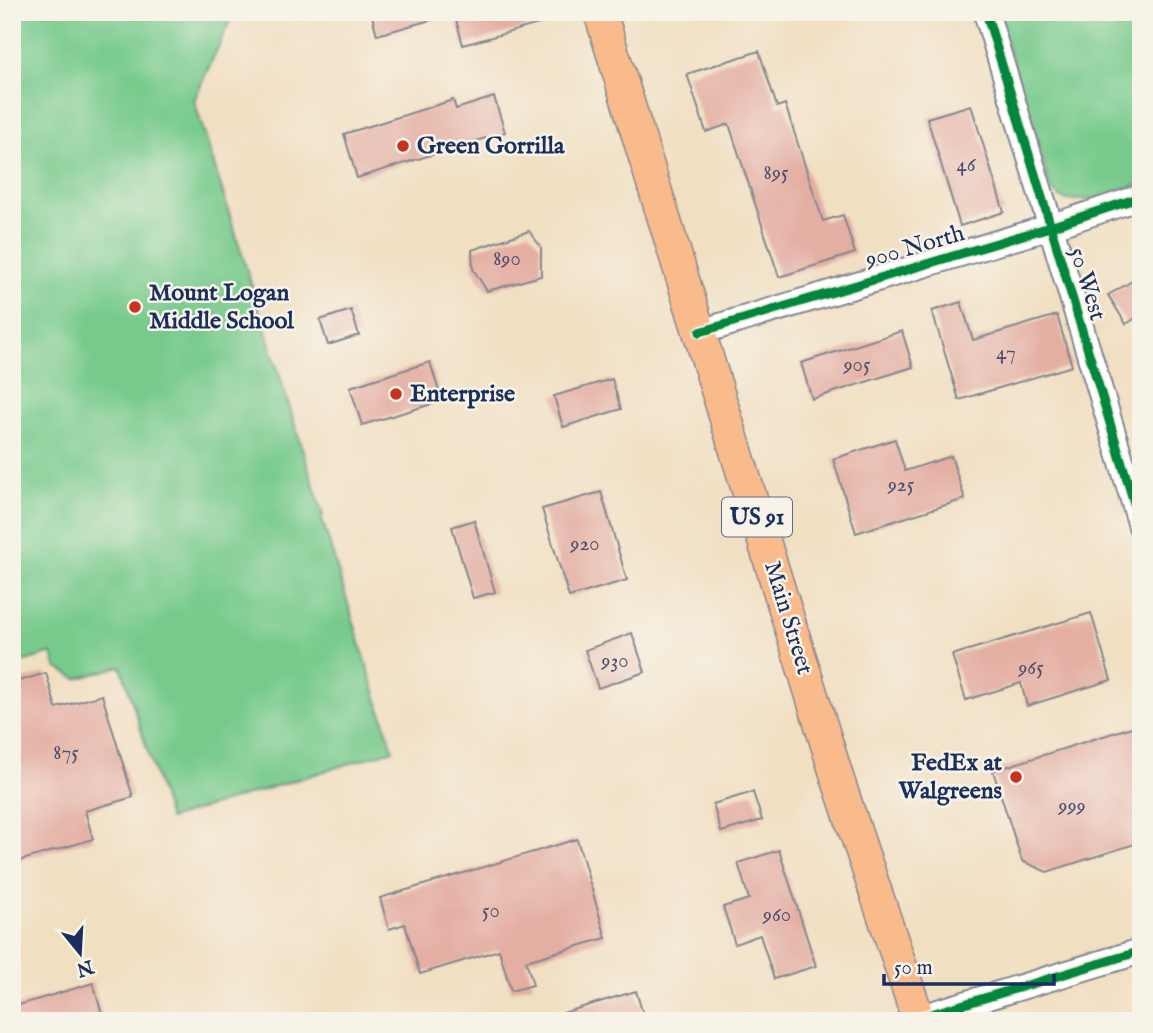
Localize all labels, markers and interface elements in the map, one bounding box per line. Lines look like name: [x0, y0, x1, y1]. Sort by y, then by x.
place label: Green Gorrilla: [417, 131, 565, 162]
marker: Green Gorrilla: [395, 138, 411, 154]
house number: 46: [956, 152, 977, 179]
house number: 895: [763, 160, 789, 187]
street label: 900 North: [861, 218, 969, 276]
street label: 50 West: [1061, 244, 1113, 324]
house number: 890: [493, 246, 521, 273]
place label: Mount Logan Middle School: [149, 278, 294, 337]
marker: Mount Logan Middle School: [127, 299, 143, 315]
house number: 47: [996, 340, 1016, 367]
house number: 905: [842, 352, 871, 379]
place label: Enterprise: [410, 379, 515, 410]
marker: Enterprise: [388, 386, 404, 402]
house number: 925: [887, 472, 915, 499]
road number: US 91: [722, 498, 792, 537]
house number: 920: [569, 531, 600, 558]
street label: Main Street: [756, 558, 820, 678]
house number: 930: [600, 648, 629, 675]
house number: 965: [1017, 655, 1044, 682]
house number: 875: [53, 740, 79, 767]
place label: FedEx at Walgreens: [898, 748, 1003, 807]
marker: FedEx at Walgreens: [1008, 769, 1024, 785]
house number: 999: [1057, 793, 1086, 820]
house number: 50: [482, 898, 500, 925]
house number: 960: [762, 902, 791, 929]
north arrow: [46, 918, 116, 988]
scale bar: [884, 942, 1053, 986]
text: N: [73, 953, 97, 981]
text: 50 m: [894, 955, 933, 982]

